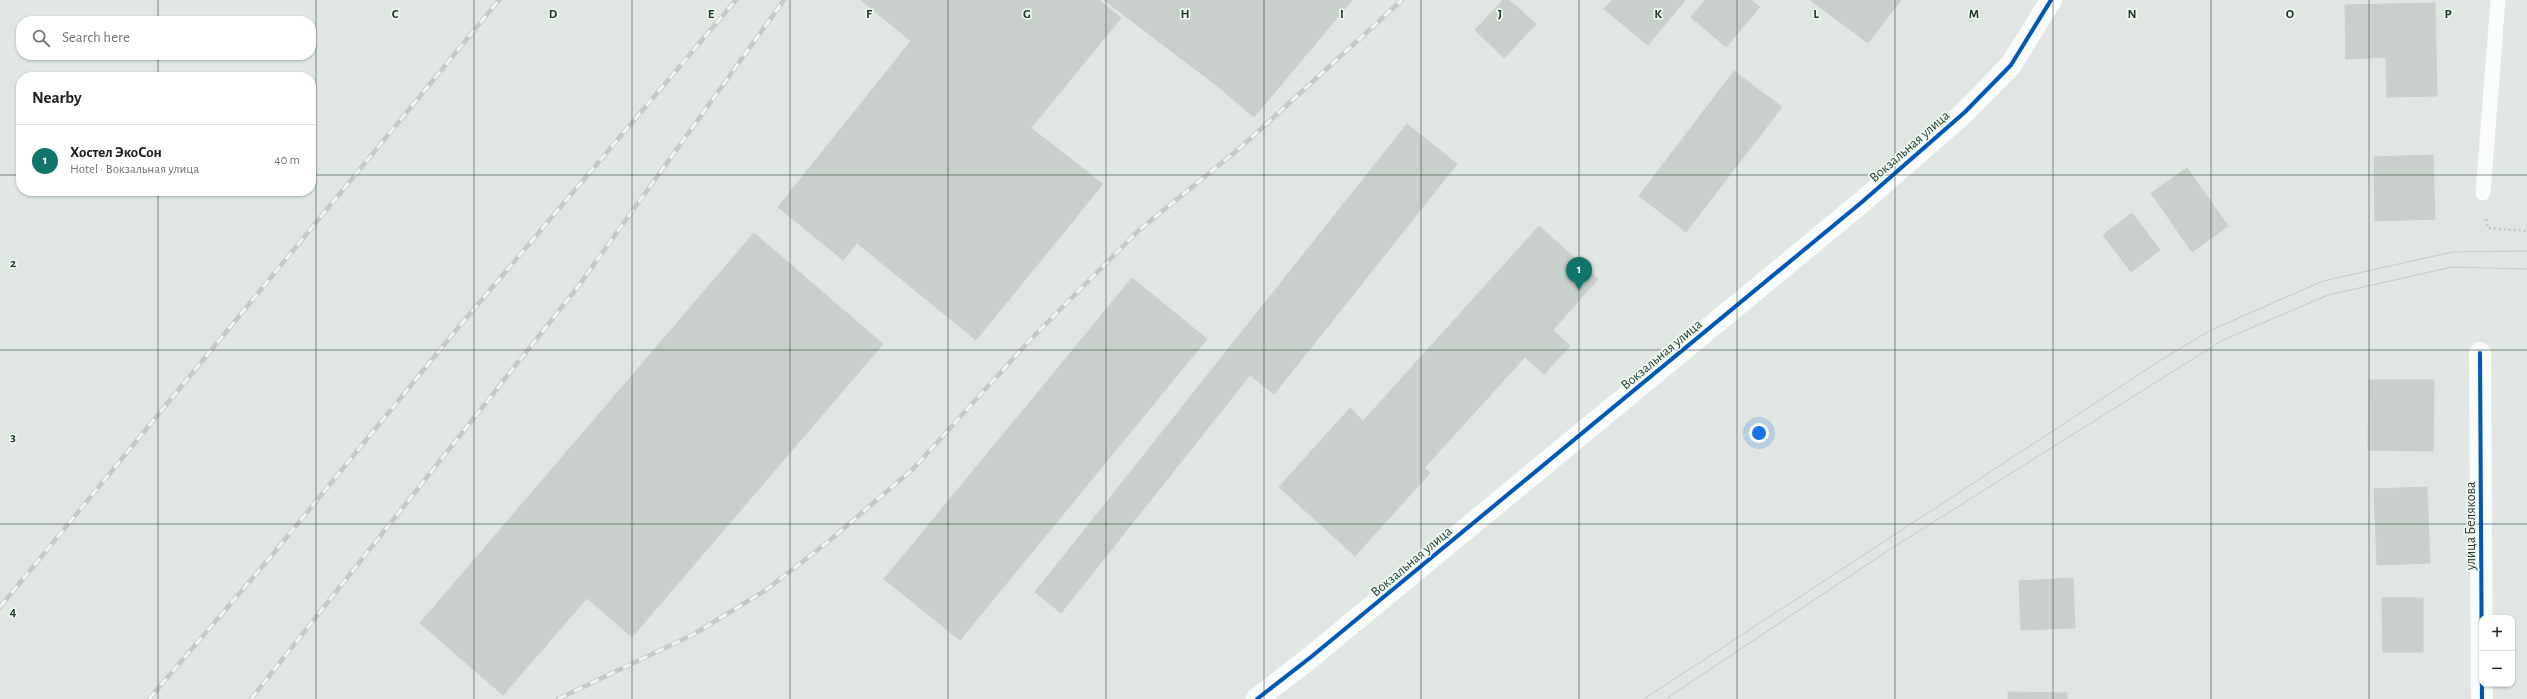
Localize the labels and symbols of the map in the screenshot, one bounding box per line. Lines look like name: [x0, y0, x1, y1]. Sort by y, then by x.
text: C: [392, 8, 399, 21]
text: D: [549, 8, 558, 21]
text: E: [708, 8, 715, 21]
text: F: [866, 8, 873, 21]
text: G: [1023, 8, 1031, 21]
text: H: [1180, 8, 1190, 21]
text: I: [1340, 8, 1344, 21]
text: J: [1498, 8, 1502, 21]
text: K: [1654, 8, 1662, 21]
text: L: [1813, 8, 1819, 21]
text: M: [1969, 8, 1979, 21]
text: N: [2127, 8, 2137, 21]
text: O: [2286, 8, 2295, 21]
text: P: [2444, 8, 2452, 21]
street label: Вокзальная улица: [1867, 108, 1953, 185]
text: 2: [10, 257, 16, 270]
pin: 1: [1566, 257, 1592, 290]
street label: Вокзальная улица: [1618, 317, 1705, 393]
your location: [1749, 423, 1769, 443]
text: 3: [10, 431, 16, 444]
street label: улица Белякова: [2464, 481, 2478, 571]
street label: Вокзальная улица: [1368, 524, 1455, 600]
text: 4: [10, 606, 17, 619]

